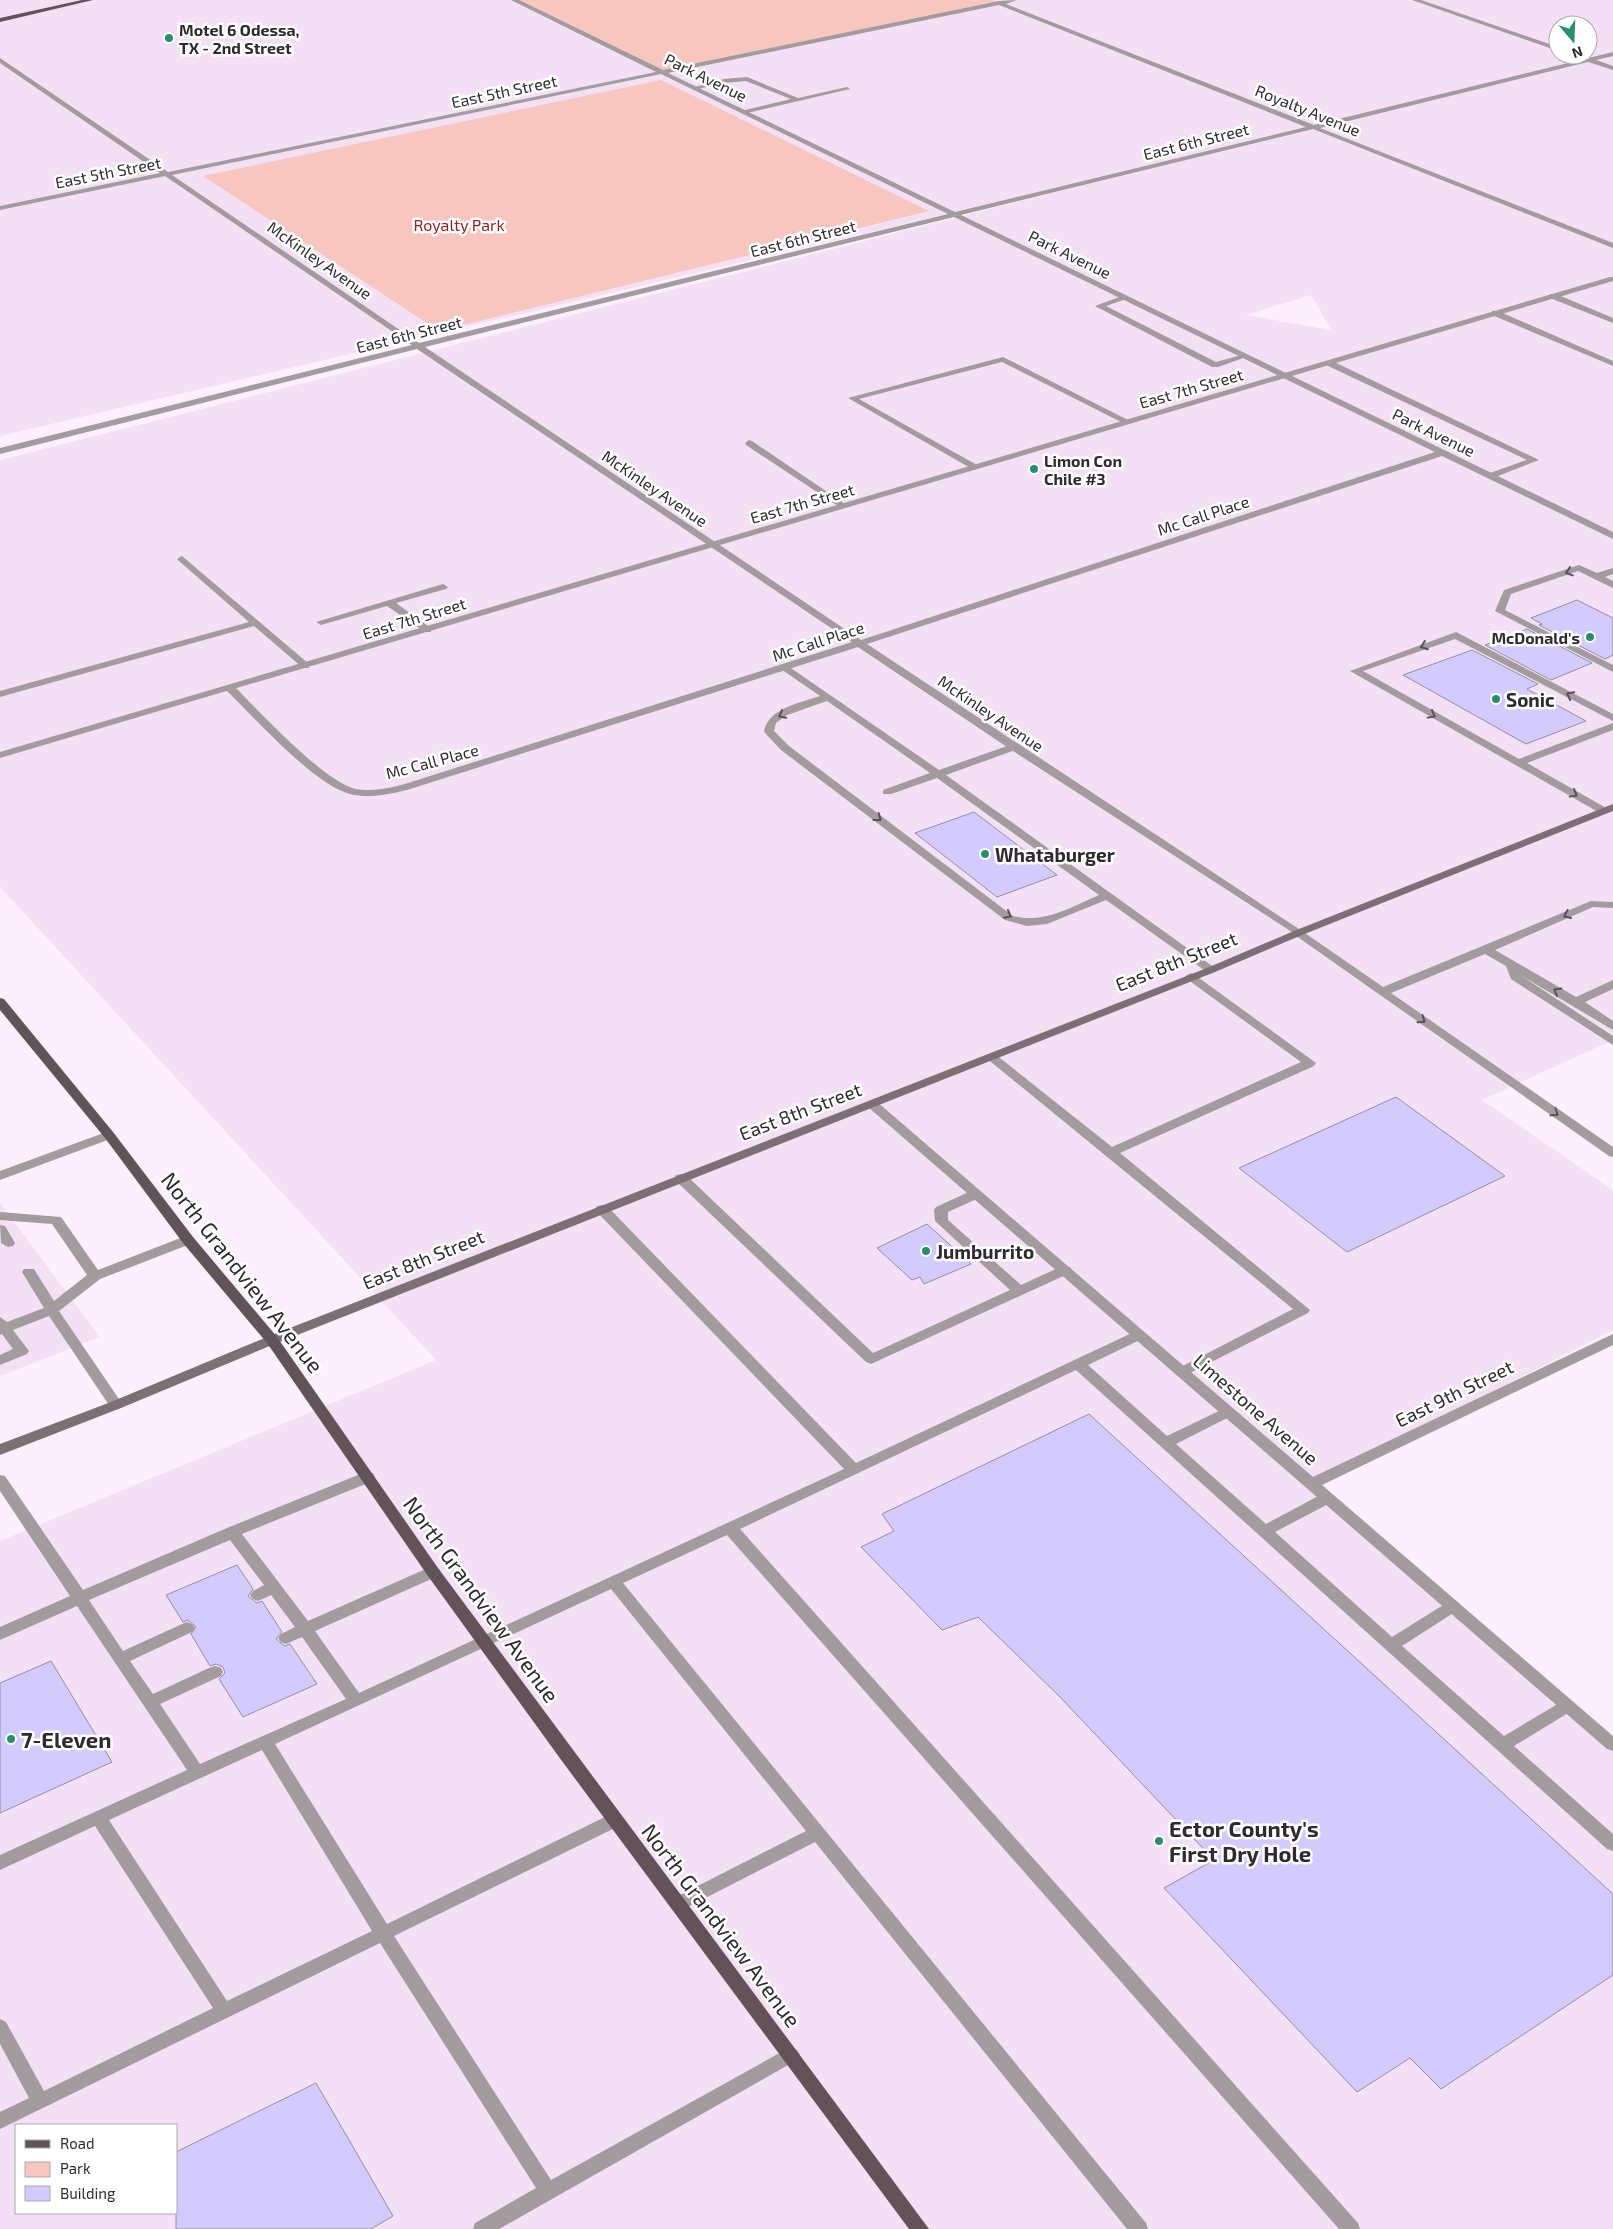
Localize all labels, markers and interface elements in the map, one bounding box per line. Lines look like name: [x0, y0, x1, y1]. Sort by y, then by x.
north arrow: [1548, 15, 1598, 65]
place label: Motel 6 Odessa, TX - 2nd Street: [179, 20, 300, 57]
marker: Motel 6 Odessa, TX - 2nd Street: [163, 32, 175, 44]
text: N: [1570, 43, 1585, 62]
street label: Park Avenue: [662, 49, 750, 105]
street label: East 5th Street: [449, 71, 559, 111]
street label: Royalty Avenue: [1253, 80, 1363, 140]
street label: East 6th Street: [1141, 119, 1251, 163]
street label: East 5th Street: [53, 152, 163, 192]
park label: Royalty Park: [413, 215, 505, 234]
street label: East 6th Street: [748, 216, 858, 260]
street label: McKinley Avenue: [264, 217, 376, 303]
street label: Park Avenue: [1026, 226, 1114, 282]
street label: East 6th Street: [354, 312, 464, 356]
street label: East 7th Street: [1137, 364, 1245, 412]
street label: Park Avenue: [1390, 404, 1478, 460]
street label: McKinley Avenue: [599, 446, 711, 530]
place label: Limon Con Chile #3: [1044, 451, 1122, 488]
marker: Limon Con Chile #3: [1028, 463, 1040, 475]
street label: East 7th Street: [748, 479, 856, 527]
street label: Mc Call Place: [1155, 491, 1251, 539]
one-way arrow: [1565, 566, 1573, 576]
street label: East 7th Street: [360, 593, 468, 643]
street label: Mc Call Place: [770, 617, 866, 665]
place label: McDonald's: [1491, 628, 1580, 647]
marker: McDonald's: [1584, 631, 1596, 643]
one-way arrow: [1421, 640, 1429, 650]
street label: McKinley Avenue: [935, 671, 1047, 755]
place label: Sonic: [1506, 688, 1555, 711]
one-way arrow: [1566, 691, 1575, 701]
marker: Sonic: [1490, 693, 1502, 705]
one-way arrow: [1427, 708, 1436, 718]
one-way arrow: [779, 709, 788, 719]
street label: Mc Call Place: [384, 739, 480, 783]
one-way arrow: [1569, 788, 1578, 798]
one-way arrow: [872, 812, 882, 821]
place label: Whataburger: [995, 843, 1115, 866]
marker: Whataburger: [979, 848, 991, 860]
one-way arrow: [1563, 908, 1572, 919]
one-way arrow: [1002, 909, 1011, 919]
street label: East 8th Street: [1112, 926, 1240, 996]
one-way arrow: [1554, 987, 1563, 997]
one-way arrow: [1416, 1014, 1426, 1023]
street label: East 8th Street: [736, 1077, 864, 1145]
one-way arrow: [1549, 1107, 1559, 1116]
street label: North Grandview Avenue: [156, 1166, 330, 1378]
street label: East 8th Street: [359, 1224, 487, 1294]
place label: Jumburrito: [936, 1240, 1034, 1263]
marker: Jumburrito: [920, 1245, 932, 1257]
street label: Limestone Avenue: [1189, 1349, 1323, 1469]
street label: East 9th Street: [1391, 1355, 1517, 1431]
street label: North Grandview Avenue: [399, 1491, 565, 1707]
place label: 7-Eleven: [21, 1726, 111, 1752]
marker: 7-Eleven: [5, 1733, 17, 1745]
place label: Ector County's First Dry Hole: [1169, 1815, 1319, 1867]
street label: North Grandview Avenue: [637, 1818, 807, 2032]
marker: Ector County's First Dry Hole: [1153, 1835, 1165, 1847]
legend: [15, 2124, 178, 2214]
text: Road: [60, 2134, 95, 2152]
text: Park: [60, 2159, 91, 2177]
text: Building: [60, 2184, 116, 2202]

